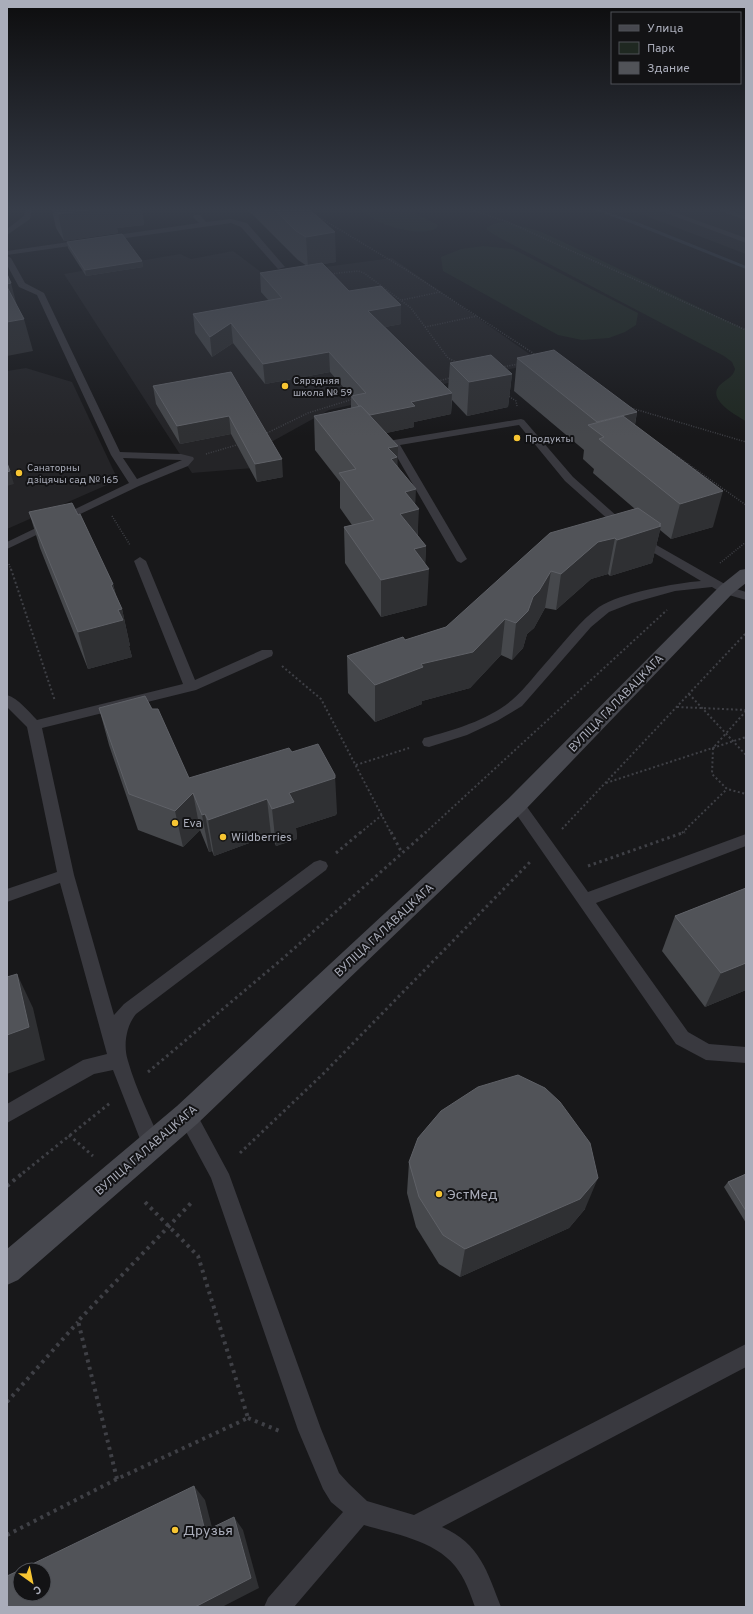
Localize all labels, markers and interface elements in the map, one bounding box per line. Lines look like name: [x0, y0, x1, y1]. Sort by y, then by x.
legend: [611, 12, 741, 84]
text: Улица: [647, 21, 683, 37]
text: Парк: [647, 41, 675, 57]
text: Здание: [647, 61, 690, 77]
place label: Сярэдняя школа № 59: [293, 375, 352, 400]
marker: Сярэдняя школа № 59: [280, 381, 290, 391]
marker: Продукты: [512, 433, 522, 443]
place label: Продукты: [525, 433, 573, 446]
place label: Санаторны дзіцячы сад № 165: [27, 462, 119, 487]
marker: Санаторны дзіцячы сад № 165: [14, 468, 24, 478]
street label: ВУЛІЦА ГАЛАВАЦКАГА: [566, 651, 668, 756]
place label: Eva: [183, 816, 202, 832]
marker: Eva: [170, 818, 180, 828]
place label: Wildberries: [231, 830, 292, 846]
marker: Wildberries: [218, 832, 228, 842]
street label: ВУЛІЦА ГАЛАВАЦКАГА: [331, 880, 438, 981]
street label: ВУЛІЦА ГАЛАВАЦКАГА: [92, 1102, 201, 1200]
place label: ЭстМед: [447, 1187, 497, 1204]
marker: ЭстМед: [434, 1189, 444, 1199]
place label: Друзья: [183, 1523, 233, 1540]
marker: Друзья: [170, 1525, 180, 1535]
north arrow: [12, 1562, 52, 1602]
text: С: [30, 1582, 44, 1597]

